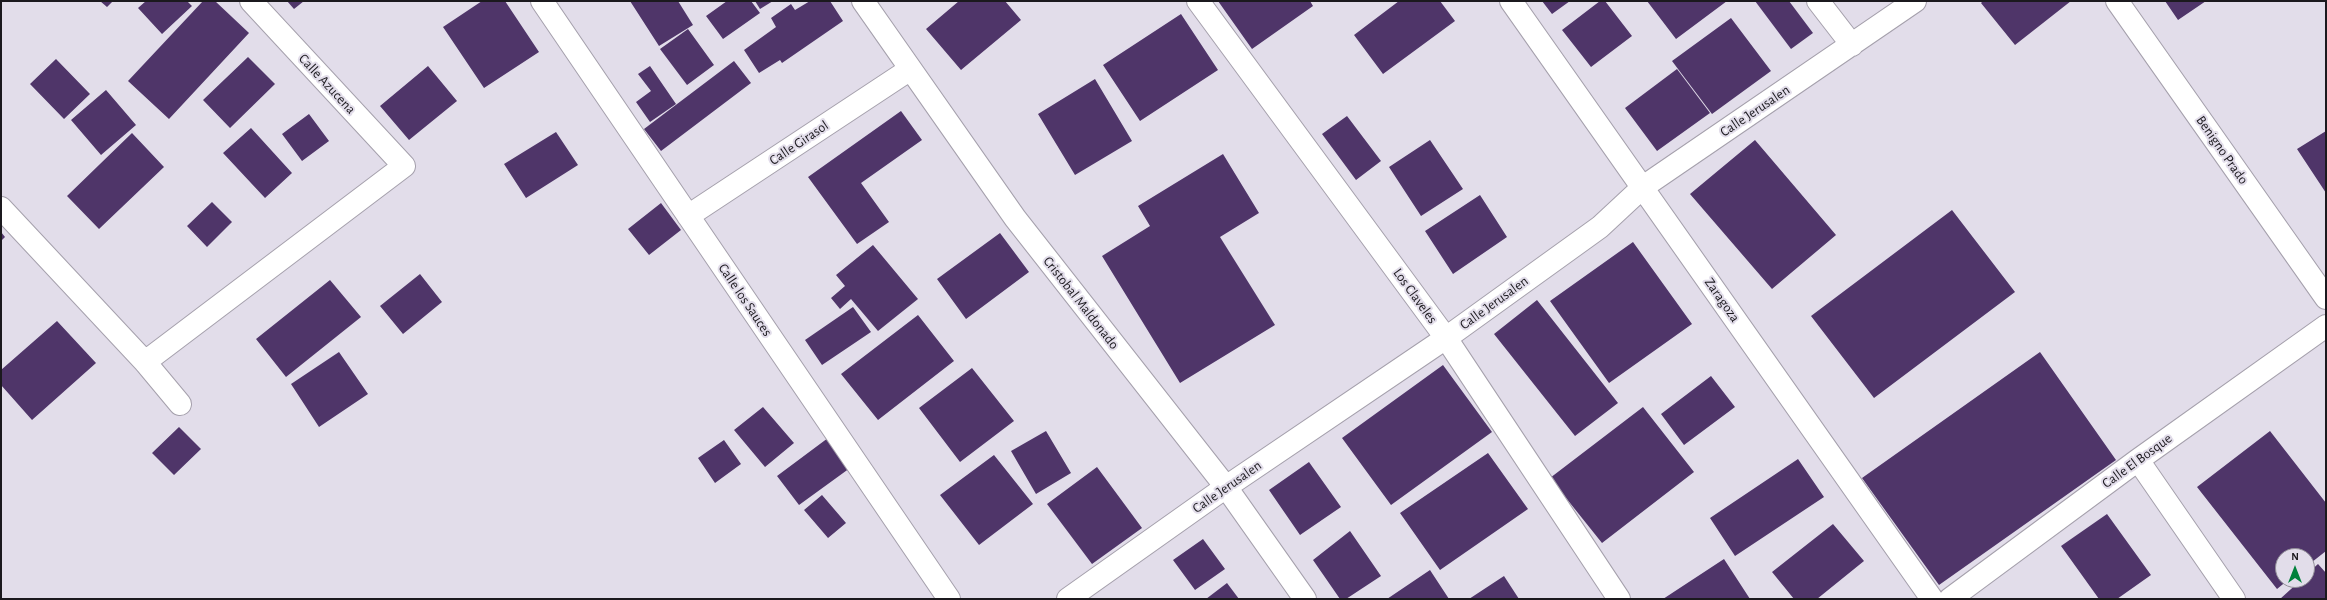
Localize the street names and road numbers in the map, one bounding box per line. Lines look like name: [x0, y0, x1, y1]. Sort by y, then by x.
street label: Calle Azucena: [295, 50, 359, 118]
street label: Calle Jerusalen: [1717, 82, 1793, 140]
street label: Benigno Prado: [2192, 113, 2252, 187]
street label: Calle Girasol: [766, 117, 832, 169]
street label: Cristobal Maldonado: [1040, 253, 1122, 353]
street label: Calle los Sauces: [714, 260, 776, 340]
street label: Los Claveles: [1389, 265, 1441, 327]
street label: Calle Jerusalen: [1457, 273, 1531, 333]
street label: Zaragoza: [1701, 275, 1743, 325]
street label: Calle El Bosque: [2099, 430, 2175, 492]
street label: Calle Jerusalen: [1189, 457, 1265, 517]

